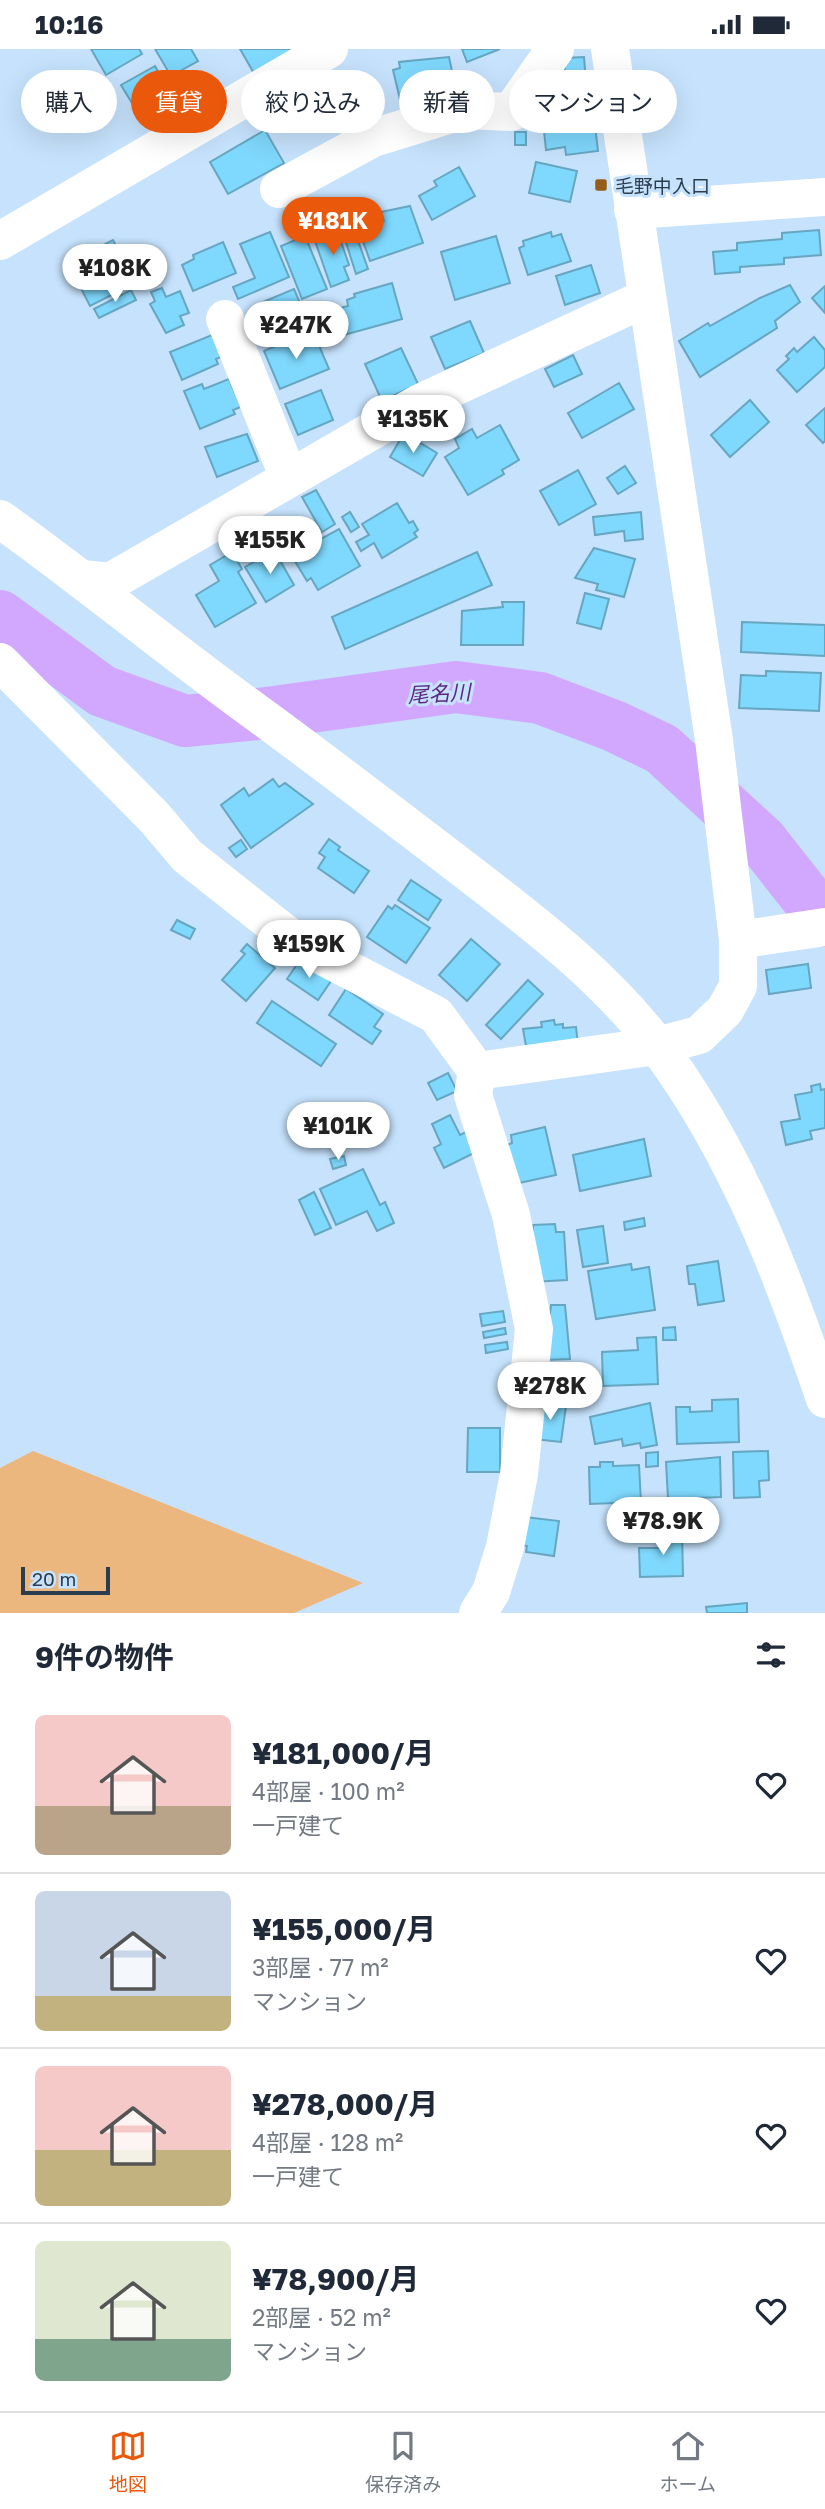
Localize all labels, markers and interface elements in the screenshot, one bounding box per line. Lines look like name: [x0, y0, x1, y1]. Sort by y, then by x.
text: 10:16: [35, 9, 104, 40]
chip: 購入: [21, 70, 117, 133]
chip: 賃貸: [131, 70, 227, 133]
chip: 絞り込み: [241, 70, 385, 133]
chip: 新着: [399, 70, 495, 133]
chip: マンション: [509, 70, 677, 133]
place label: 毛野中入口: [615, 174, 710, 197]
marker: 毛野中入口: [593, 177, 609, 193]
pin: ¥181K: [284, 197, 382, 257]
text: ¥181K: [298, 206, 368, 234]
pin: ¥108K: [66, 245, 164, 304]
text: ¥108K: [78, 253, 152, 281]
pin: ¥247K: [247, 301, 345, 361]
text: ¥247K: [260, 310, 332, 338]
pin: ¥135K: [364, 395, 462, 455]
text: ¥135K: [377, 404, 449, 432]
pin: ¥155K: [221, 517, 319, 576]
text: ¥155K: [234, 525, 306, 553]
water label: 尾名川: [407, 678, 473, 708]
pin: ¥159K: [260, 921, 358, 980]
text: ¥159K: [273, 929, 345, 957]
pin: ¥101K: [289, 1103, 387, 1162]
text: ¥101K: [303, 1111, 373, 1139]
pin: ¥278K: [501, 1363, 599, 1422]
text: ¥278K: [513, 1371, 587, 1399]
pin: ¥78.9K: [606, 1497, 720, 1557]
text: ¥78.9K: [622, 1506, 704, 1534]
scale bar: [21, 1564, 110, 1596]
text: 20 m: [32, 1567, 76, 1590]
icon: filters: [752, 1636, 790, 1674]
text: 9件の物件: [35, 1639, 174, 1675]
text: ¥181,000/月: [252, 1735, 434, 1771]
icon: home: [91, 1743, 175, 1827]
icon: heart: [752, 1766, 790, 1804]
text: 4部屋 · 100 m²: [252, 1777, 405, 1805]
text: 一戸建て: [252, 1811, 344, 1839]
text: ¥155,000/月: [252, 1911, 436, 1947]
icon: home: [91, 1919, 175, 2003]
icon: heart: [752, 1942, 790, 1980]
text: 3部屋 · 77 m²: [252, 1953, 389, 1981]
text: マンション: [252, 1987, 367, 2015]
text: ¥278,000/月: [252, 2086, 438, 2122]
icon: home: [91, 2094, 175, 2178]
icon: heart: [752, 2117, 790, 2155]
text: 4部屋 · 128 m²: [252, 2128, 403, 2156]
text: 一戸建て: [252, 2162, 344, 2190]
text: ¥78,900/月: [252, 2261, 419, 2297]
icon: home: [91, 2269, 175, 2353]
icon: heart: [752, 2292, 790, 2330]
text: 2部屋 · 52 m²: [252, 2303, 391, 2331]
text: マンション: [252, 2337, 367, 2365]
tab: 地図: [109, 2427, 147, 2496]
tab: 保存済み: [365, 2427, 441, 2496]
tab: ホーム: [659, 2427, 716, 2496]

